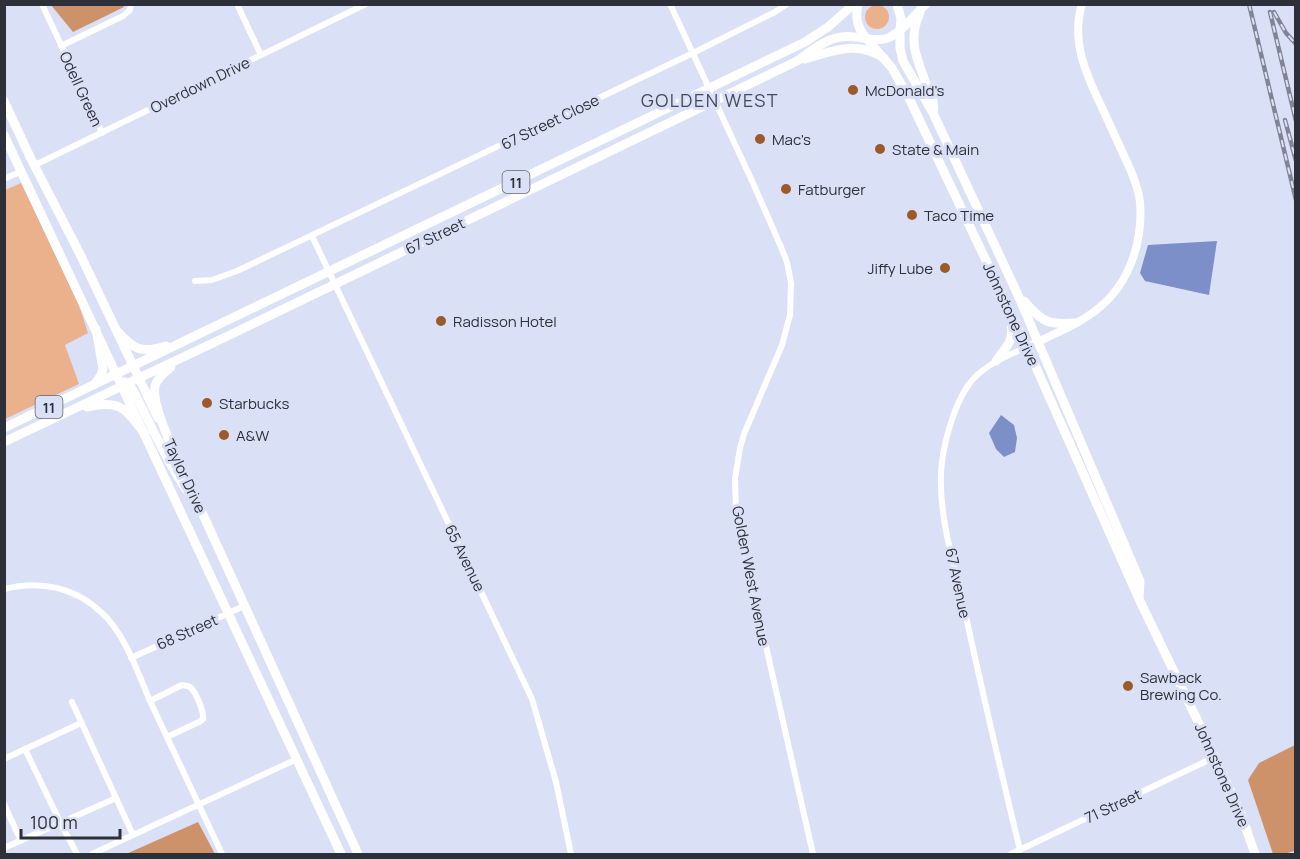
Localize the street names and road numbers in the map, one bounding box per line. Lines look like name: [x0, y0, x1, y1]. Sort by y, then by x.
street label: Odell Green: [54, 48, 108, 130]
street label: Overdown Drive: [147, 52, 253, 118]
street label: 67 Street Close: [498, 89, 603, 155]
road number: 11: [502, 171, 530, 193]
street label: 67 Street: [402, 213, 468, 259]
street label: Johnstone Drive: [978, 259, 1044, 369]
road number: 11: [36, 396, 62, 418]
street label: Taylor Drive: [159, 436, 211, 517]
street label: Golden West Avenue: [727, 504, 775, 648]
street label: 65 Avenue: [440, 521, 490, 595]
street label: 67 Avenue: [940, 546, 976, 620]
street label: 68 Street: [153, 609, 221, 655]
street label: Johnstone Drive: [1190, 720, 1254, 831]
street label: 71 Street: [1081, 784, 1145, 828]

